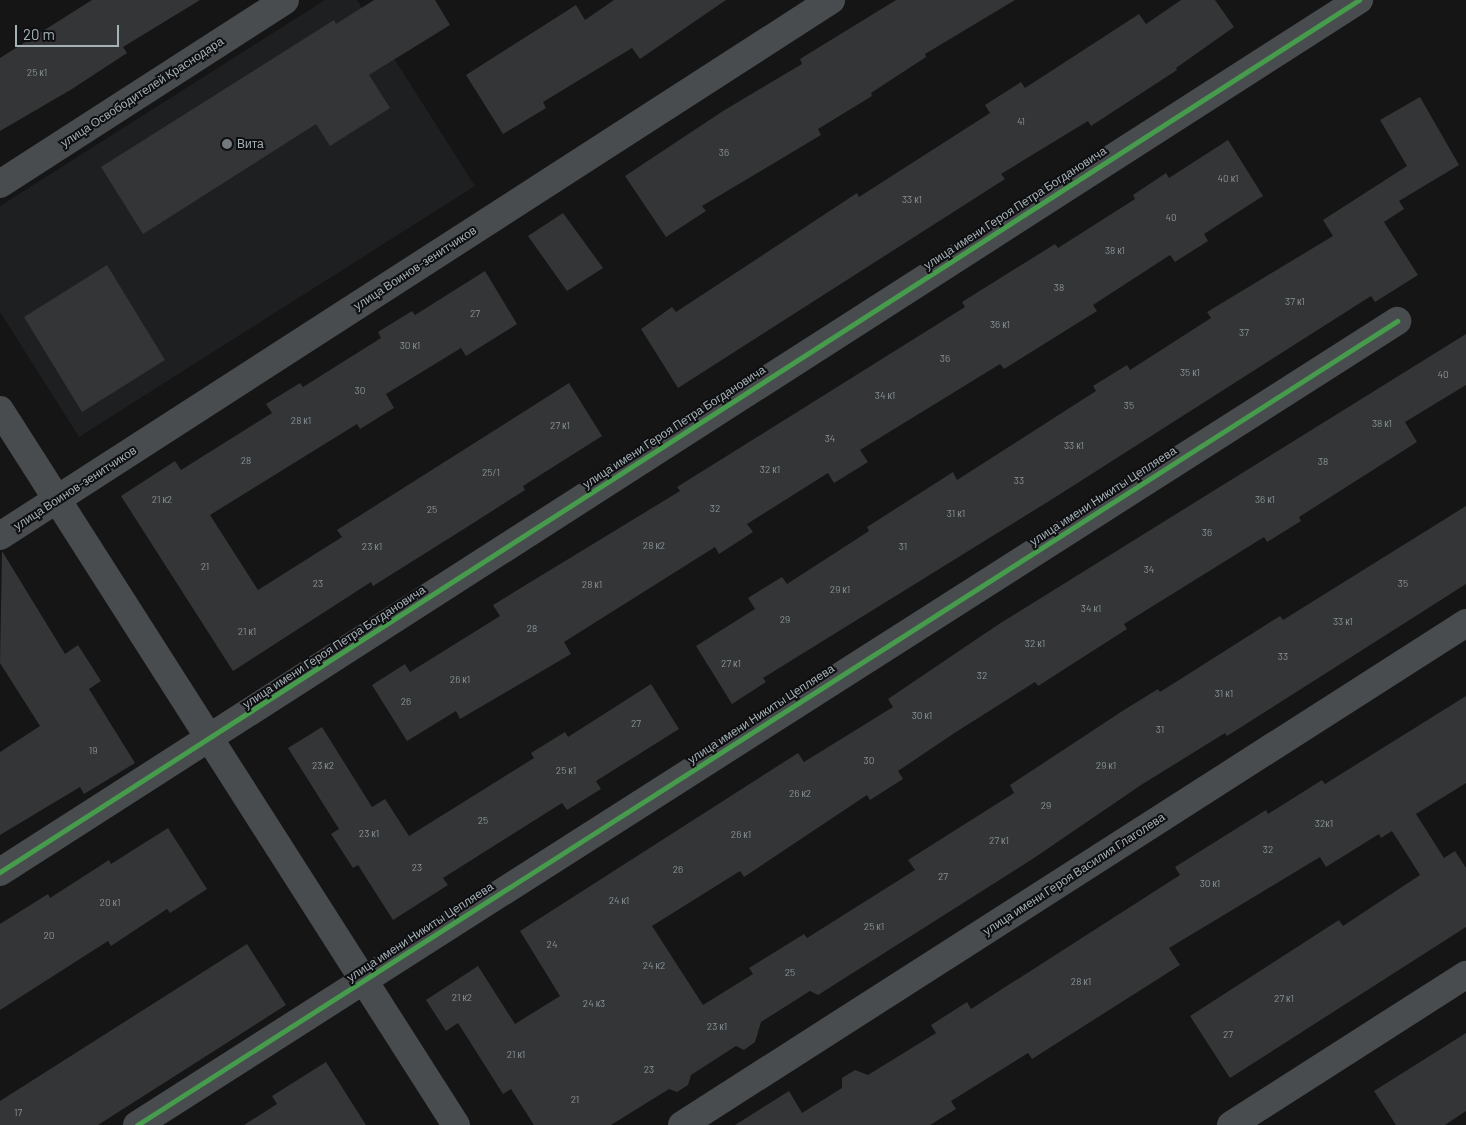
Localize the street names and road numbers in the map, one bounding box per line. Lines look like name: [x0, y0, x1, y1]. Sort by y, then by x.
street label: улица Освободителей Краснодара: [58, 34, 226, 150]
street label: улица имени Героя Петра Богдановича: [921, 143, 1109, 273]
street label: улица Воинов-зенитчиков: [351, 223, 479, 313]
street label: улица имени Героя Петра Богдановича: [580, 362, 768, 492]
street label: улица Воинов-зенитчиков: [11, 443, 139, 533]
street label: улица имени Никиты Цепляева: [1027, 443, 1179, 549]
street label: улица имени Героя Петра Богдановича: [240, 582, 428, 712]
street label: улица имени Никиты Цепляева: [685, 661, 837, 767]
street label: улица имени Героя Василия Глаголева: [980, 810, 1168, 938]
street label: улица имени Никиты Цепляева: [344, 879, 496, 985]

